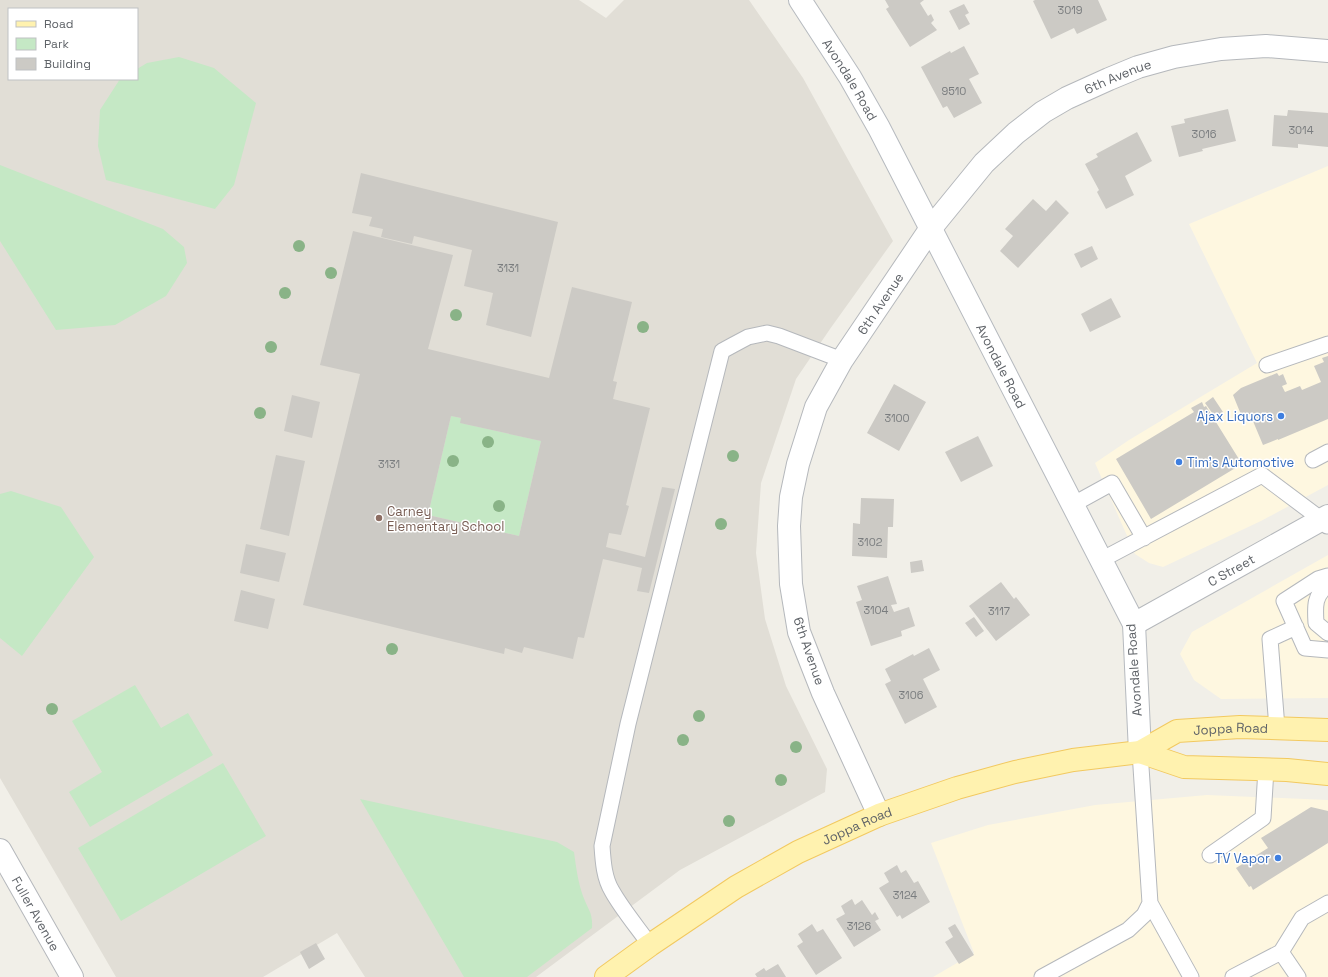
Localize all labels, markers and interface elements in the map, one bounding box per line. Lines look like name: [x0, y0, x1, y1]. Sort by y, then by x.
house number: 3019: [1057, 3, 1083, 17]
legend: [8, 8, 138, 80]
text: Road: [44, 16, 73, 32]
street label: Avondale Road: [819, 35, 881, 123]
text: Park: [44, 36, 69, 52]
street label: 6th Avenue: [1082, 55, 1153, 98]
text: Building: [44, 56, 91, 72]
house number: 9510: [942, 84, 966, 98]
house number: 3014: [1288, 123, 1314, 137]
house number: 3016: [1191, 127, 1217, 141]
house number: 3131: [497, 261, 519, 275]
street label: 6th Avenue: [853, 269, 907, 338]
street label: Avondale Road: [973, 321, 1030, 411]
place label: Ajax Liquors: [1197, 408, 1273, 425]
house number: 3100: [884, 411, 910, 425]
marker: Ajax Liquors: [1276, 411, 1286, 421]
place label: Tim's Automotive: [1187, 454, 1294, 471]
house number: 3131: [378, 457, 400, 471]
marker: Tim's Automotive: [1174, 457, 1184, 467]
place label: Carney Elementary School: [387, 503, 504, 535]
marker: Carney Elementary School: [374, 513, 384, 523]
house number: 3102: [858, 535, 883, 549]
street label: C Street: [1204, 550, 1258, 590]
house number: 3104: [863, 603, 889, 617]
house number: 3117: [988, 604, 1010, 618]
street label: 6th Avenue: [789, 615, 829, 687]
street label: Avondale Road: [1122, 623, 1146, 717]
house number: 3106: [899, 688, 924, 702]
street label: Joppa Road: [1193, 718, 1268, 738]
street label: Joppa Road: [819, 803, 894, 848]
place label: TV Vapor: [1215, 850, 1270, 867]
marker: TV Vapor: [1273, 853, 1283, 863]
street label: Fuller Avenue: [8, 873, 64, 954]
house number: 3124: [893, 888, 917, 902]
house number: 3126: [847, 919, 871, 933]

